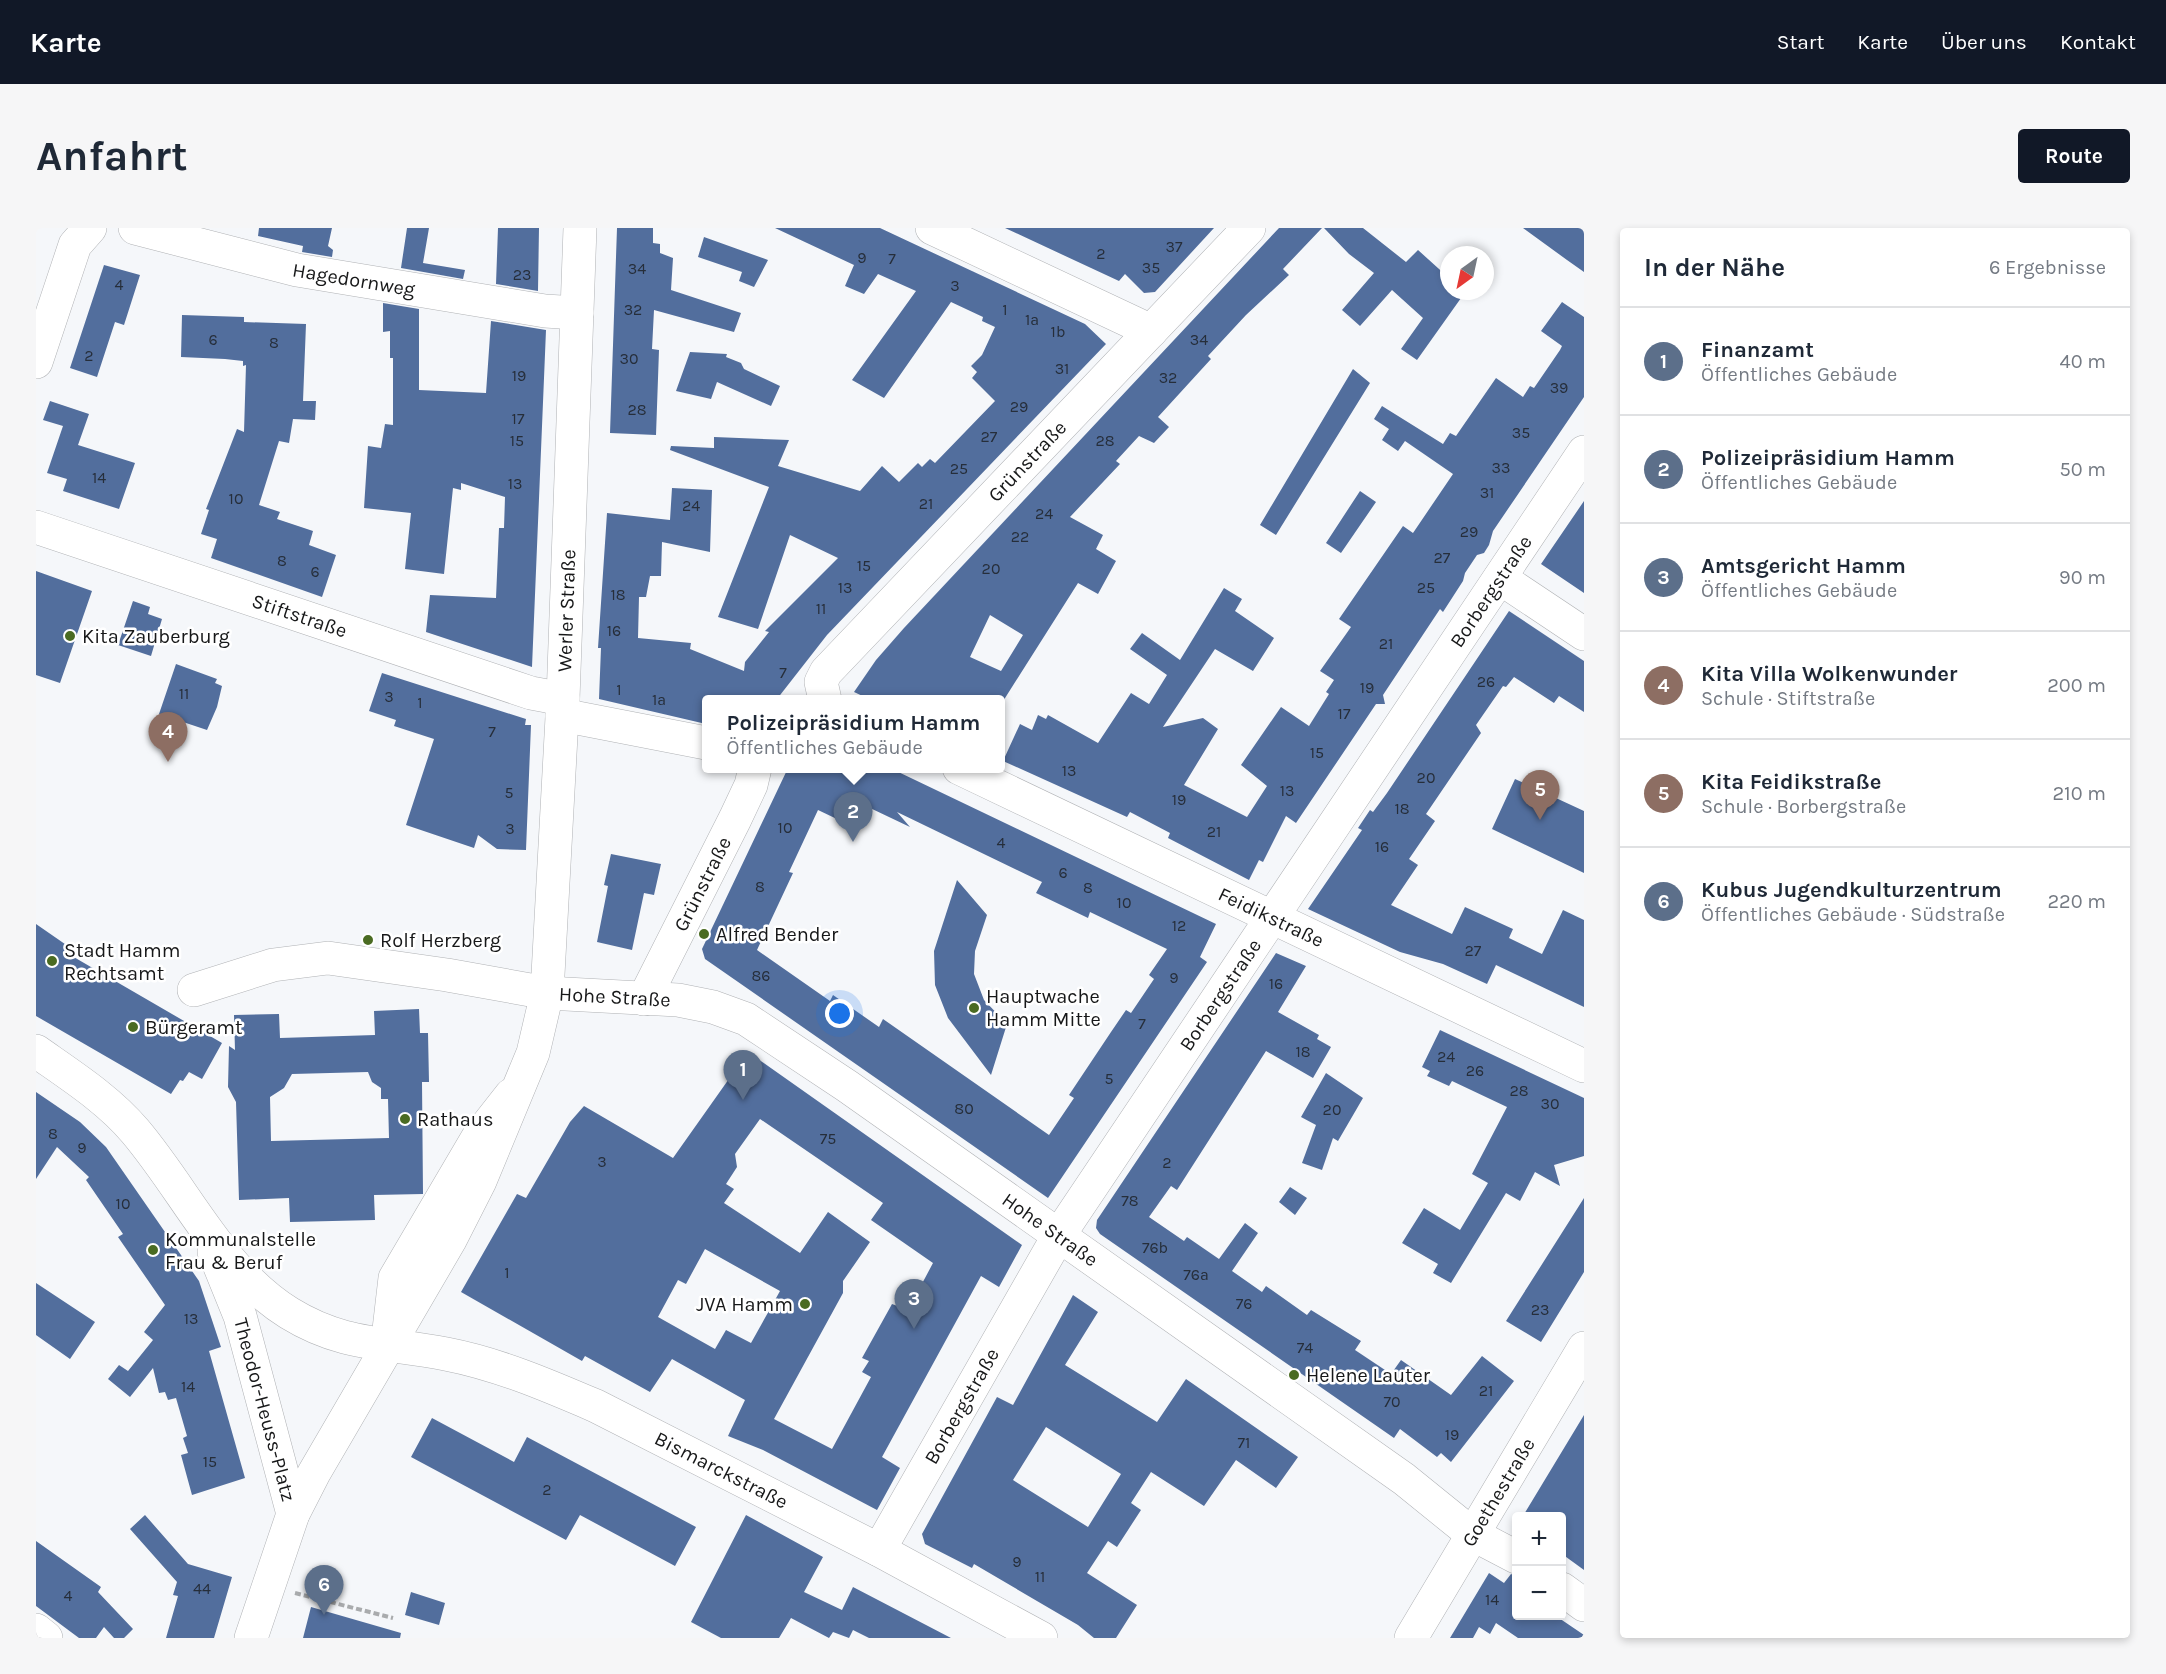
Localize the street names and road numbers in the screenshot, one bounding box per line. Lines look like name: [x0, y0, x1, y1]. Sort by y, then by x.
street label: Hagedornweg: [291, 258, 417, 301]
street label: Grünstraße: [983, 416, 1071, 506]
street label: Borbergstraße: [1445, 531, 1536, 651]
street label: Werler Straße: [552, 549, 580, 673]
street label: Stiftstraße: [249, 589, 350, 642]
street label: Grünstraße: [669, 833, 736, 935]
street label: Feidikstraße: [1215, 882, 1328, 952]
street label: Borbergstraße: [1174, 934, 1266, 1055]
street label: Hohe Straße: [558, 982, 671, 1011]
street label: Hohe Straße: [998, 1188, 1103, 1271]
street label: Theodor-Heuss-Platz: [230, 1315, 301, 1504]
street label: Borbergstraße: [919, 1344, 1004, 1468]
street label: Bismarckstraße: [651, 1426, 792, 1513]
street label: Goethestraße: [1457, 1433, 1539, 1551]

